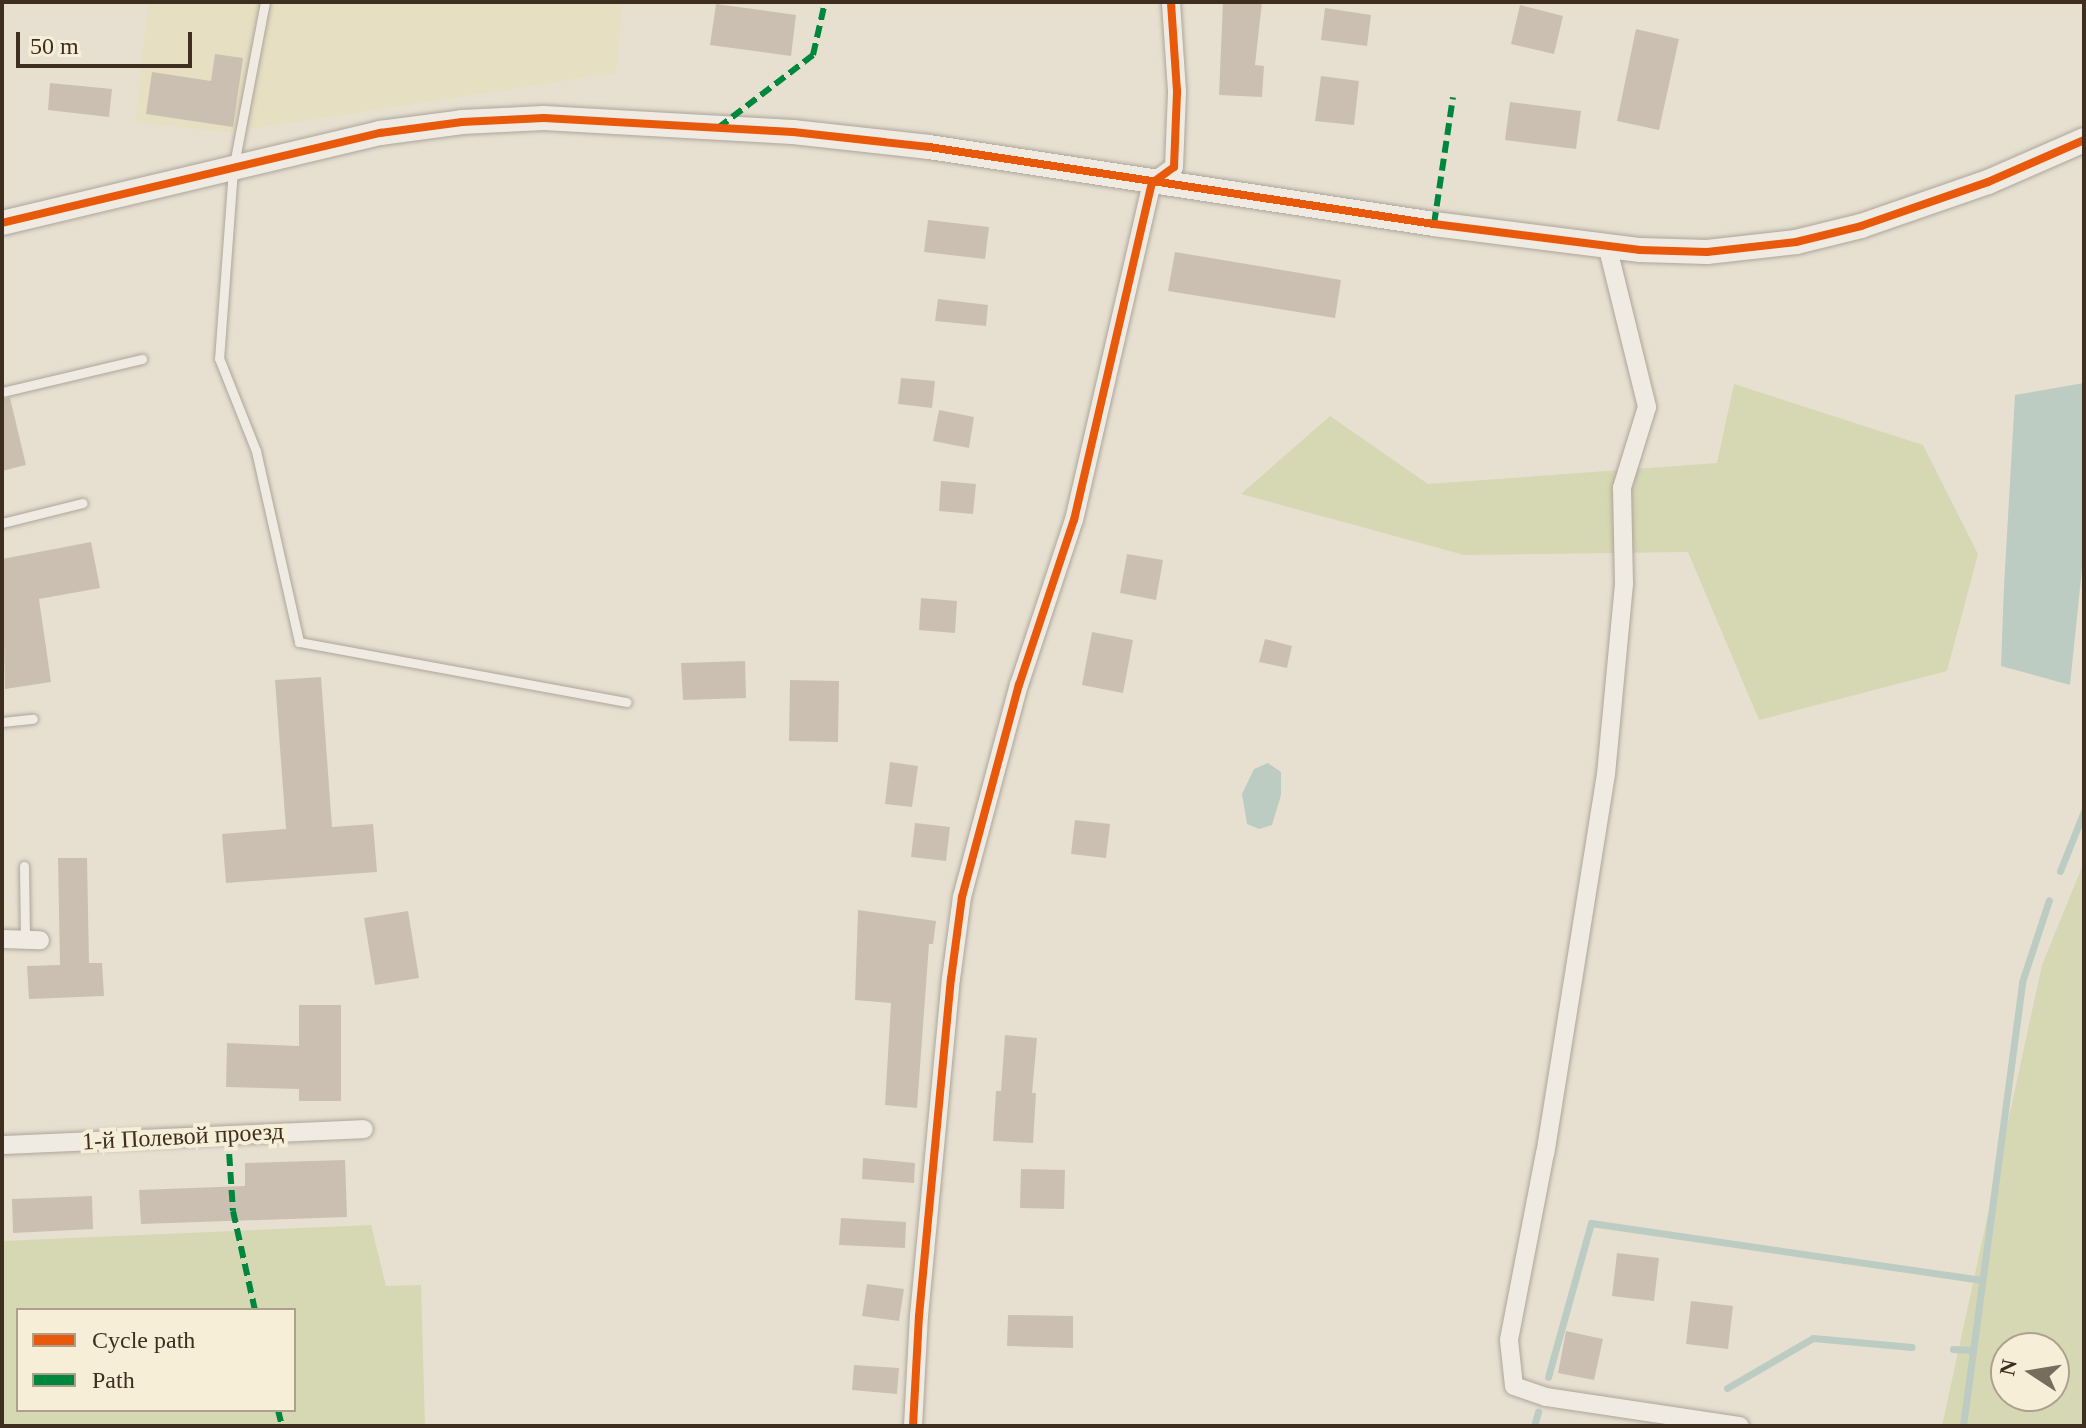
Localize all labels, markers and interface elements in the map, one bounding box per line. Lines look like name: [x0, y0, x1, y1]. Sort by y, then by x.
scale bar: [20, 16, 196, 66]
text: 50 m: [30, 33, 79, 59]
street label: 1-й Полевой проезд: [81, 1117, 285, 1157]
legend: [16, 1308, 296, 1412]
text: Cycle path: [92, 1327, 195, 1353]
north arrow: [1990, 1332, 2070, 1412]
text: N: [1994, 1357, 2022, 1378]
text: Path: [92, 1367, 135, 1393]

